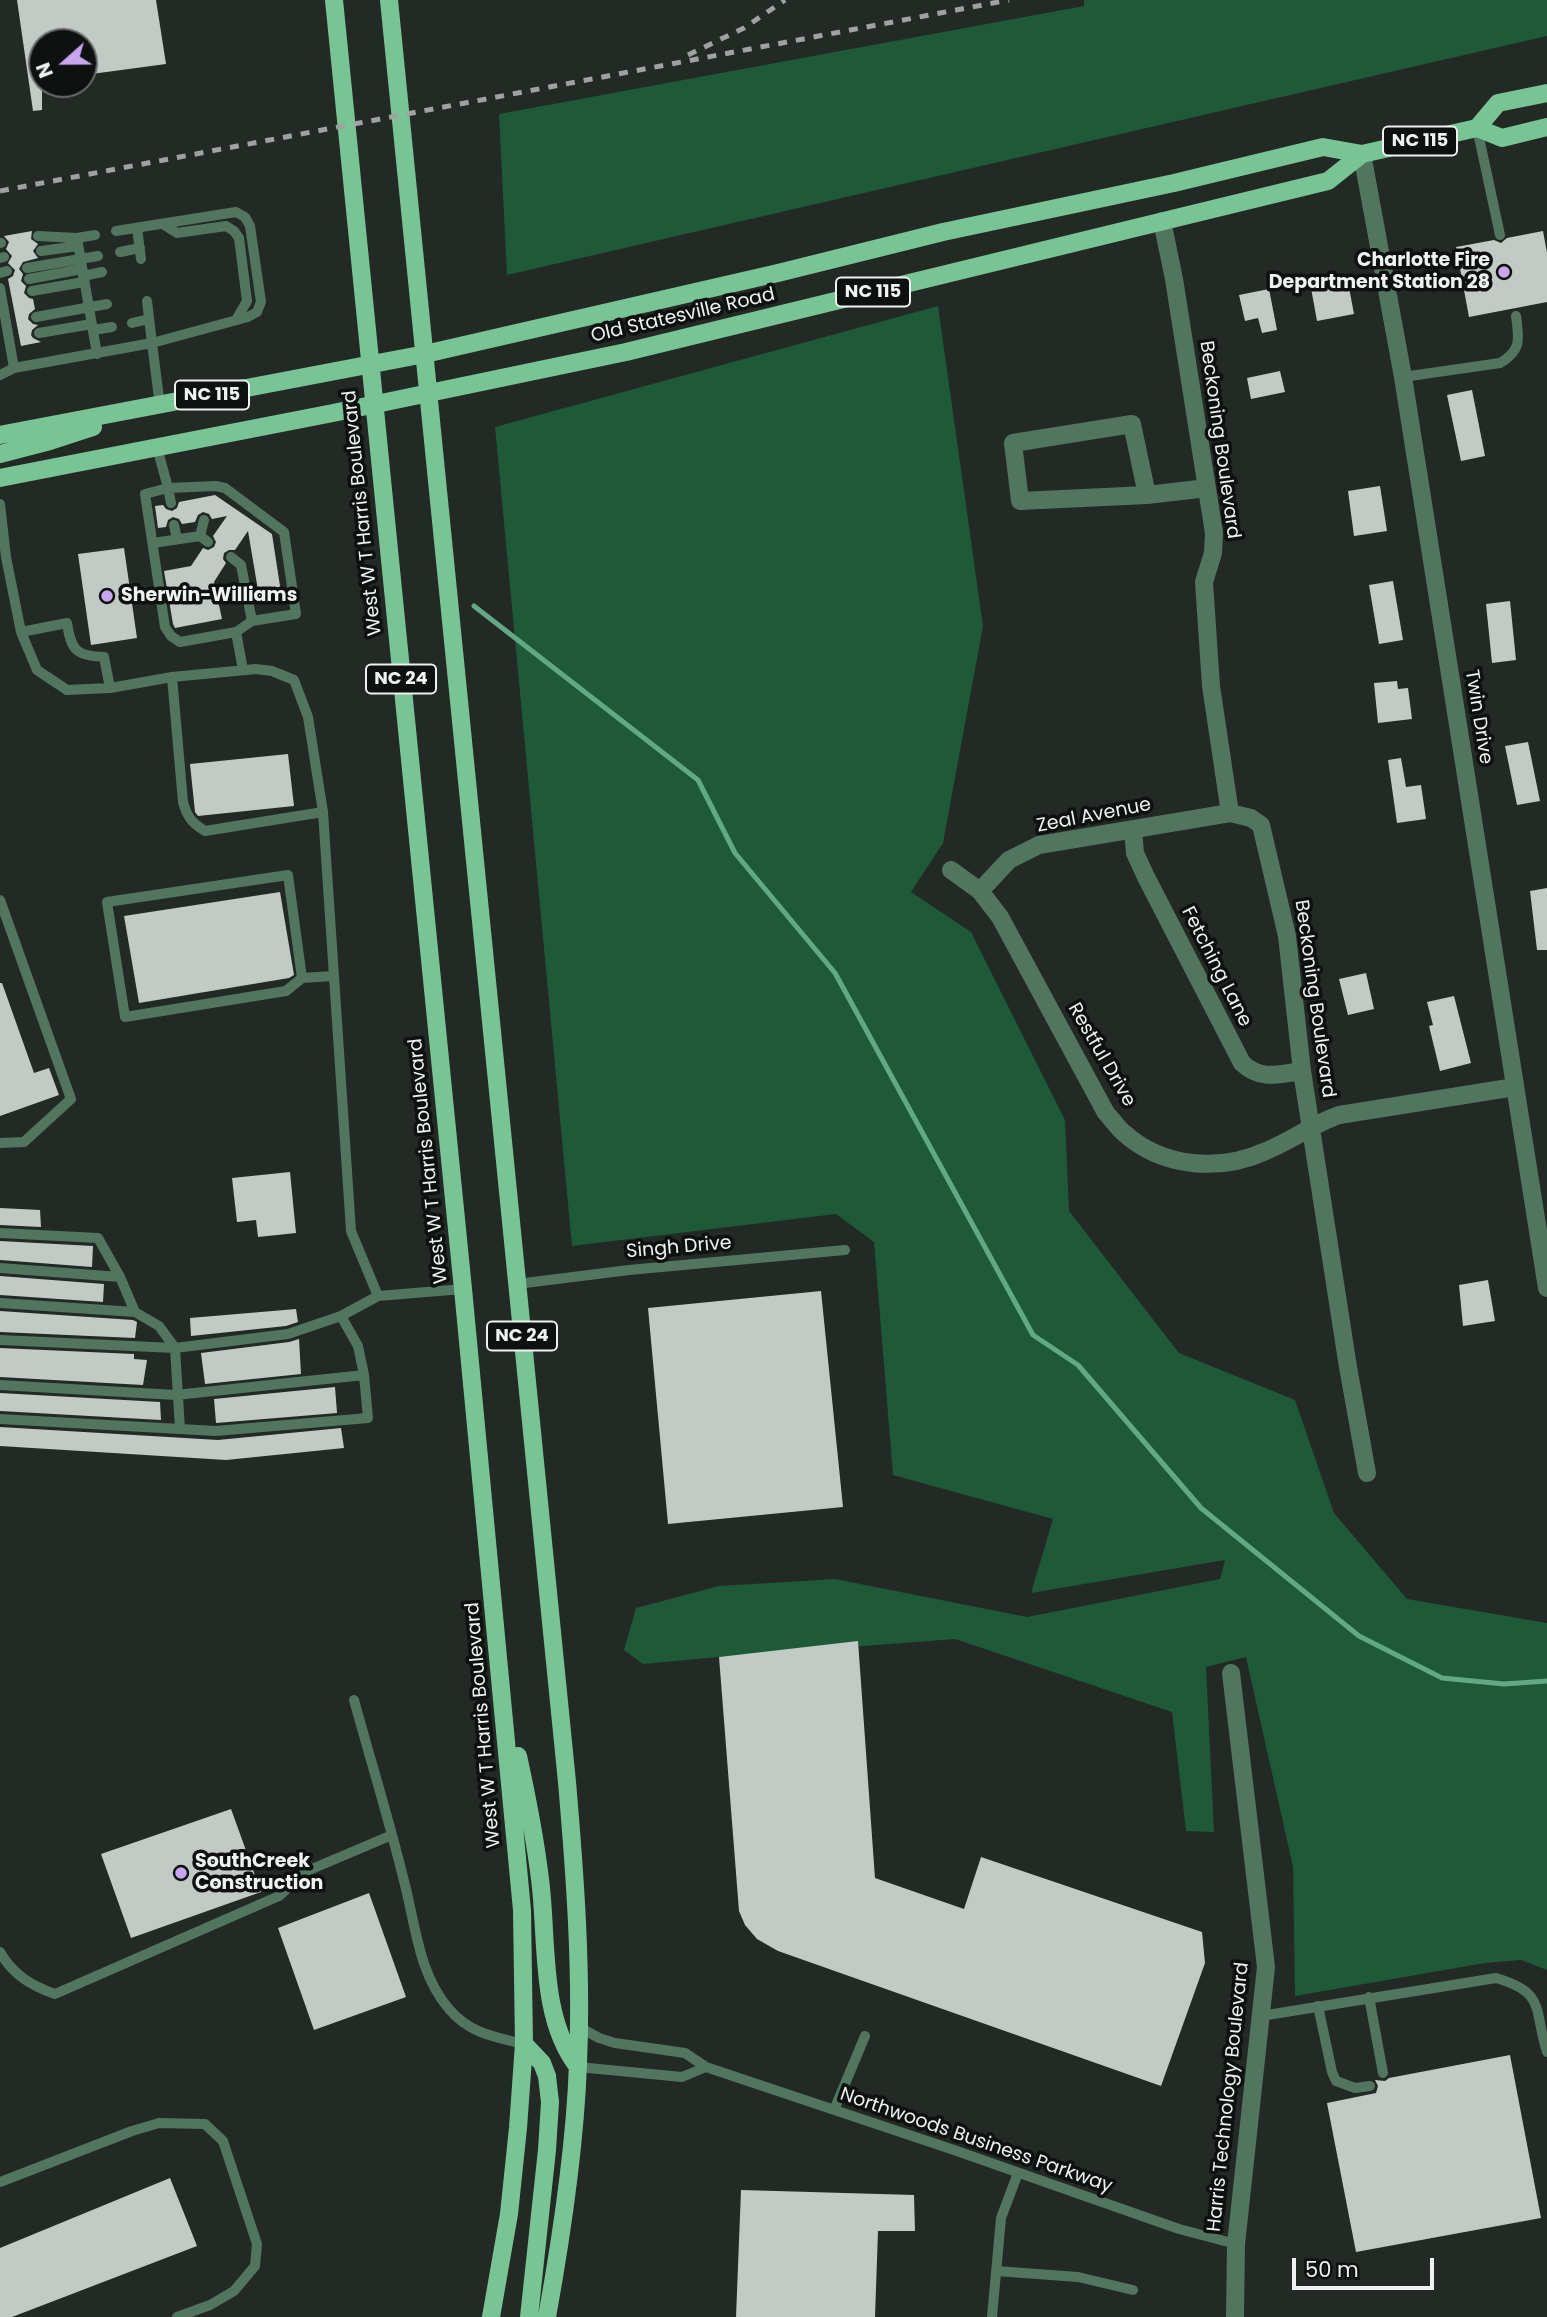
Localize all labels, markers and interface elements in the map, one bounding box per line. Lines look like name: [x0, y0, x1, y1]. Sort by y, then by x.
north arrow: [28, 28, 98, 98]
text: N: [30, 58, 60, 82]
road number: NC 115: [1383, 126, 1457, 156]
place label: Charlotte Fire Department Station 28: [1269, 250, 1490, 294]
marker: Charlotte Fire Department Station 28: [1496, 264, 1512, 280]
road number: NC 115: [836, 278, 910, 306]
street label: Old Statesville Road: [589, 284, 777, 348]
street label: Beckoning Boulevard: [1194, 340, 1244, 540]
road number: NC 115: [175, 380, 249, 410]
street label: West W T Harris Boulevard: [339, 389, 387, 637]
place label: Sherwin-Williams: [121, 585, 297, 607]
marker: Sherwin-Williams: [99, 588, 115, 604]
road number: NC 24: [366, 664, 436, 694]
street label: Twin Drive: [1459, 668, 1497, 766]
street label: Zeal Avenue: [1035, 794, 1153, 838]
street label: Beckoning Boulevard: [1289, 899, 1339, 1099]
street label: Fetching Lane: [1176, 903, 1256, 1031]
street label: Restful Drive: [1062, 999, 1140, 1111]
street label: West W T Harris Boulevard: [405, 1037, 453, 1285]
street label: Singh Drive: [625, 1232, 733, 1264]
road number: NC 24: [487, 1322, 557, 1350]
street label: West W T Harris Boulevard: [462, 1601, 506, 1849]
place label: SouthCreek Construction: [195, 1851, 323, 1895]
marker: SouthCreek Construction: [173, 1865, 189, 1881]
street label: Harris Technology Boulevard: [1203, 1961, 1255, 2233]
street label: Northwoods Business Parkway: [837, 2084, 1115, 2198]
scale bar: [1295, 2244, 1437, 2288]
text: 50 m: [1305, 2255, 1359, 2284]

